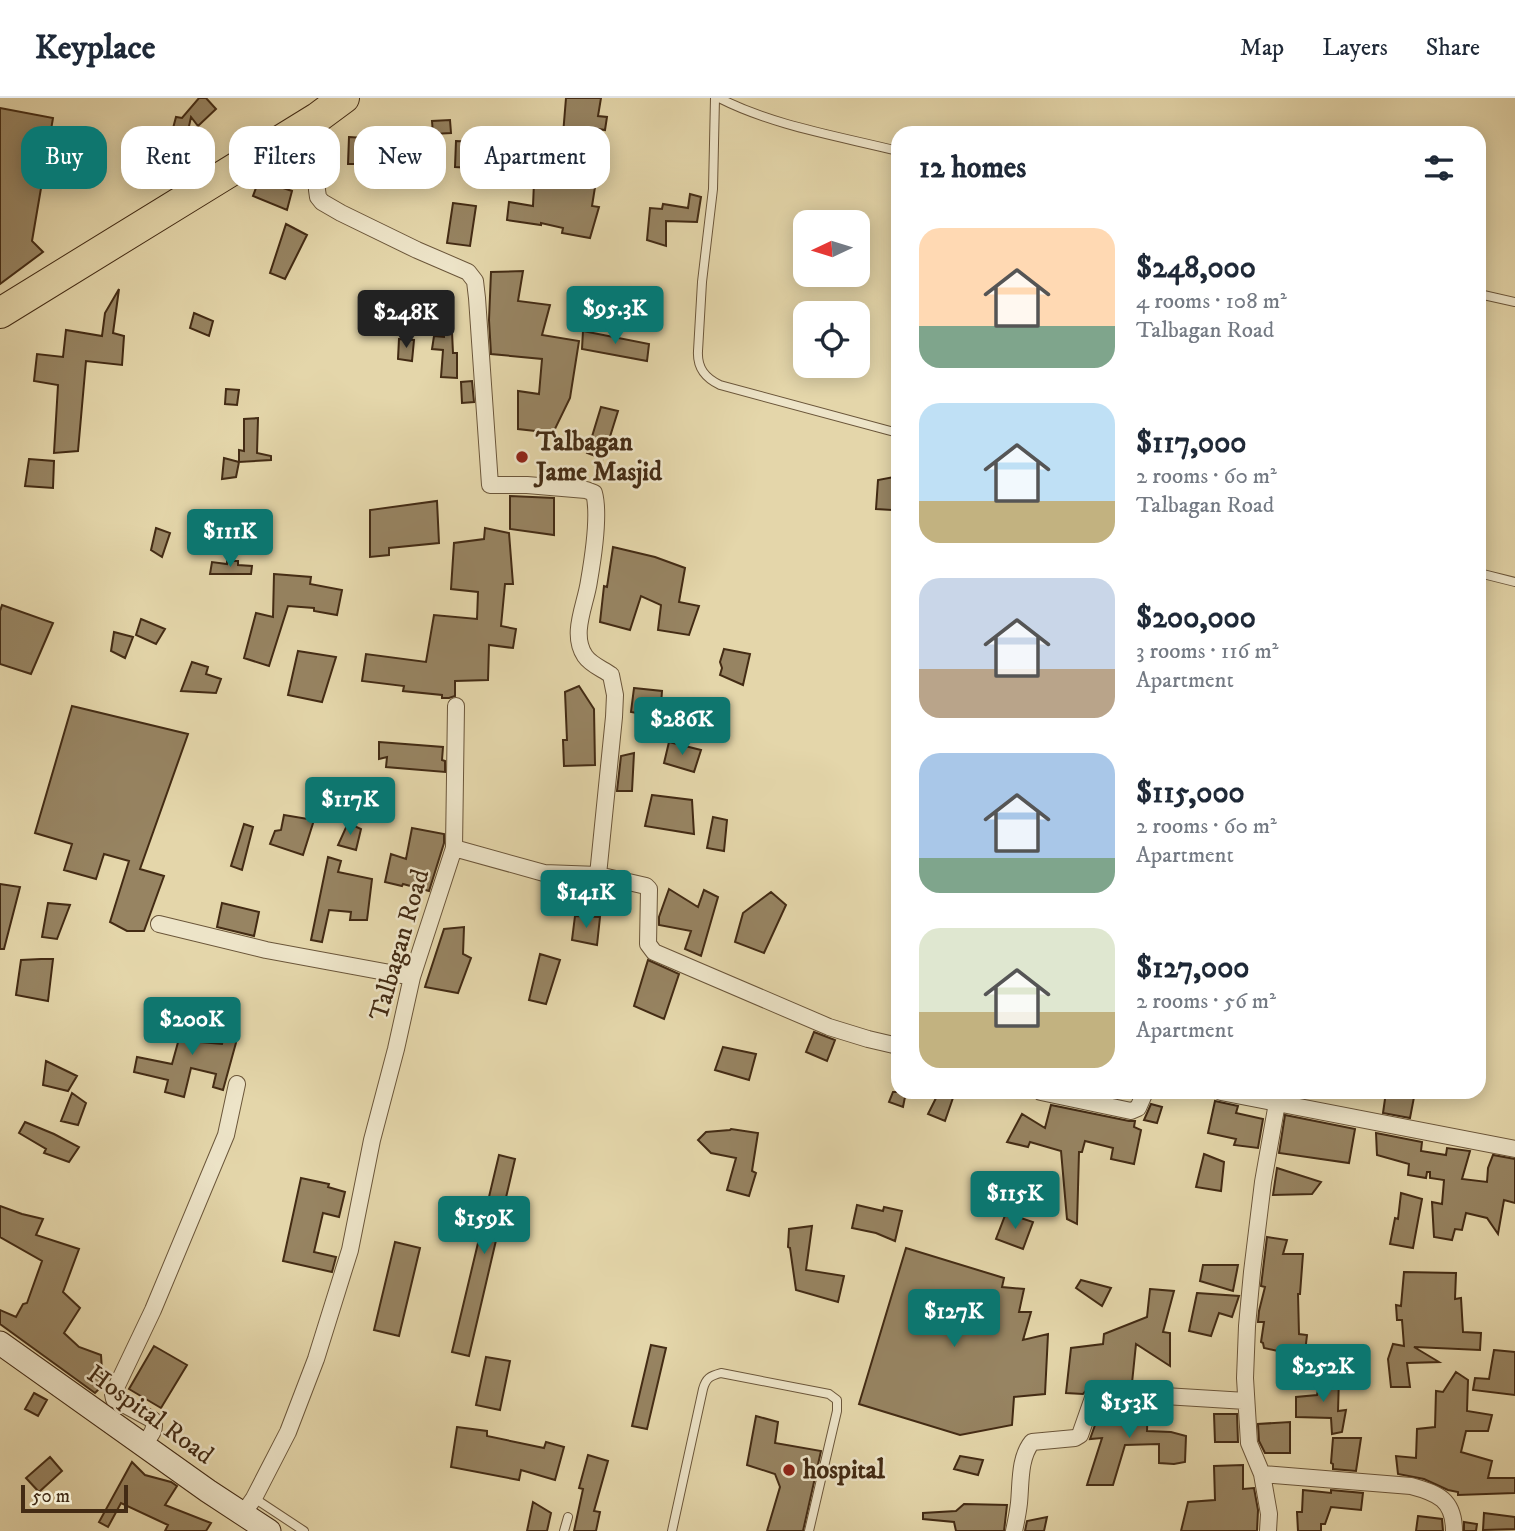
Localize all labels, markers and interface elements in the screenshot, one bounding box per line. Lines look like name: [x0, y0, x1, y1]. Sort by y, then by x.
text: Keyplace: [35, 28, 155, 69]
text: Map: [1240, 33, 1284, 63]
text: Layers: [1322, 33, 1388, 63]
text: Share: [1426, 33, 1480, 63]
chip: Buy: [21, 126, 107, 189]
chip: Rent: [121, 126, 215, 189]
chip: Filters: [229, 126, 340, 189]
chip: New: [354, 126, 446, 189]
chip: Apartment: [460, 126, 610, 189]
icon: filters: [1420, 149, 1458, 187]
text: 12 homes: [919, 150, 1026, 187]
north arrow: [793, 210, 870, 287]
map controls: [793, 210, 870, 378]
text: $248,000: [1136, 250, 1256, 287]
icon: home: [975, 256, 1059, 340]
pin: $95.3K: [558, 286, 672, 346]
text: 4 rooms · 108 m²: [1136, 287, 1287, 316]
pin: $248K: [357, 290, 455, 350]
text: $95.3K: [583, 294, 647, 323]
text: $248K: [374, 298, 438, 327]
button: locate: [793, 301, 870, 378]
text: Talbagan Road: [1136, 316, 1274, 345]
text: $117,000: [1136, 425, 1247, 462]
place label: Talbagan Jame Masjid: [533, 426, 663, 489]
icon: home: [975, 431, 1059, 515]
marker: Talbagan Jame Masjid: [514, 449, 530, 465]
text: 2 rooms · 60 m²: [1136, 462, 1277, 491]
text: Talbagan Road: [1136, 491, 1274, 520]
pin: $111K: [181, 510, 279, 569]
text: $111K: [203, 517, 257, 546]
text: $200,000: [1136, 600, 1256, 637]
icon: home: [975, 606, 1059, 690]
text: 3 rooms · 116 m²: [1136, 637, 1279, 666]
text: Apartment: [1136, 666, 1234, 695]
pin: $286K: [633, 698, 731, 757]
text: $286K: [650, 705, 714, 734]
text: $115,000: [1136, 775, 1245, 812]
pin: $117K: [301, 778, 399, 837]
icon: home: [975, 781, 1059, 865]
text: $117K: [321, 785, 379, 814]
text: 2 rooms · 60 m²: [1136, 812, 1277, 841]
text: Apartment: [1136, 841, 1234, 870]
street label: Talbagan Road: [363, 865, 437, 1025]
pin: $141K: [537, 870, 635, 930]
text: $141K: [557, 878, 615, 907]
text: $127,000: [1136, 950, 1250, 987]
icon: home: [975, 956, 1059, 1040]
text: 2 rooms · 56 m²: [1136, 987, 1276, 1016]
pin: $200K: [143, 998, 241, 1057]
text: $200K: [160, 1005, 224, 1034]
text: Apartment: [1136, 1016, 1234, 1045]
pin: $115K: [966, 1172, 1064, 1231]
text: $115K: [987, 1179, 1043, 1208]
pin: $159K: [435, 1196, 533, 1256]
text: $159K: [454, 1204, 514, 1233]
pin: $127K: [905, 1290, 1003, 1349]
text: $127K: [924, 1297, 984, 1326]
pin: $252K: [1274, 1344, 1372, 1404]
text: $252K: [1292, 1352, 1354, 1381]
street label: Hospital Road: [80, 1358, 220, 1472]
pin: $153K: [1080, 1380, 1178, 1440]
text: $153K: [1100, 1388, 1158, 1417]
place label: hospital: [802, 1454, 886, 1487]
marker: hospital: [781, 1462, 797, 1478]
scale bar: [21, 1482, 128, 1514]
text: 50 m: [32, 1485, 70, 1508]

